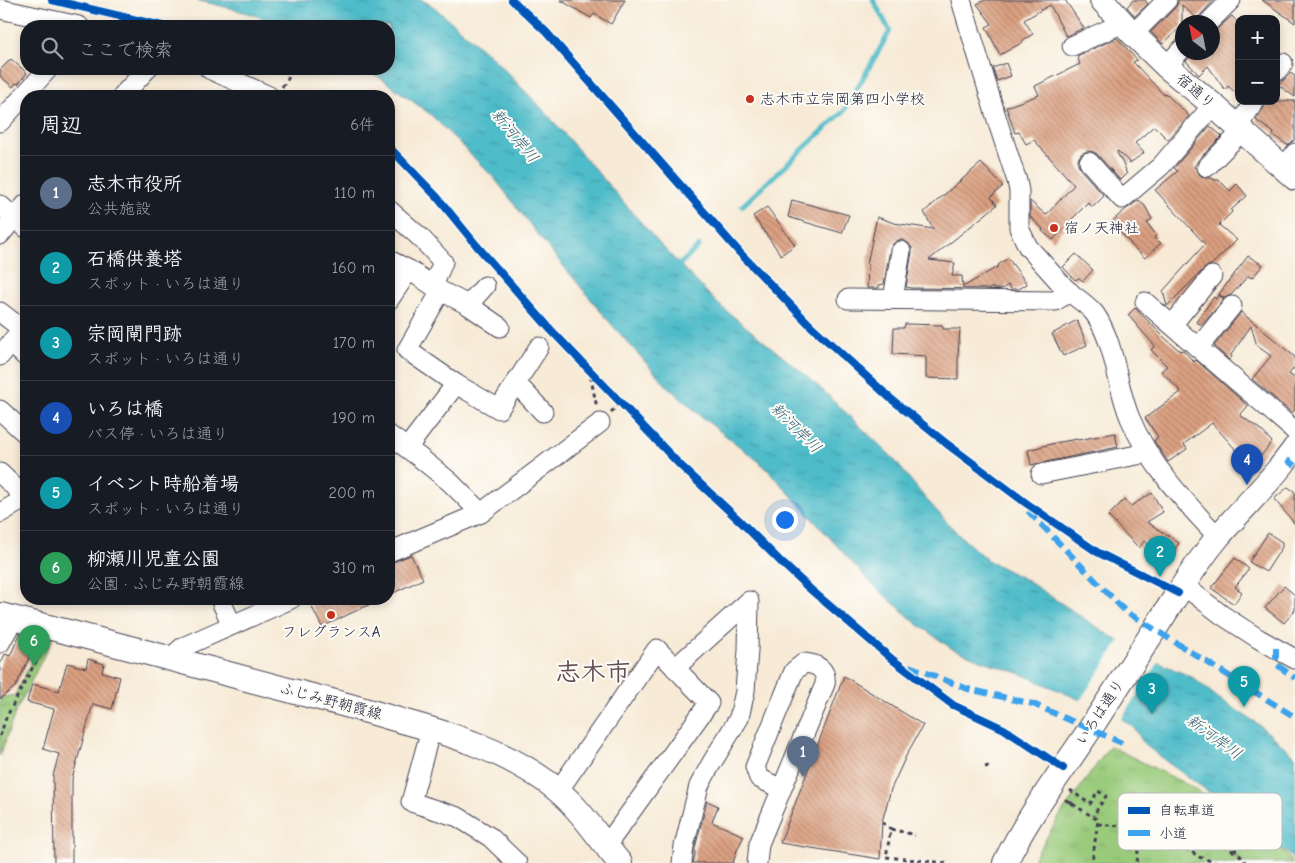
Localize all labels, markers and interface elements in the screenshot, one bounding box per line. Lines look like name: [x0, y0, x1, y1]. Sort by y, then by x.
north arrow: [1175, 15, 1220, 60]
map controls: [1235, 15, 1280, 105]
button: +: [1235, 15, 1280, 60]
search box: [20, 20, 395, 75]
icon: search: [38, 34, 66, 62]
text: ここで検索: [78, 39, 173, 61]
button: −: [1235, 60, 1280, 105]
street label: 宿通り: [1173, 70, 1219, 112]
place label: 志木市立宗岡第四小学校: [760, 90, 925, 108]
marker: 志木市立宗岡第四小学校: [744, 93, 756, 105]
water label: 新河岸川: [488, 105, 542, 167]
text: 周辺: [40, 113, 82, 137]
text: 6件: [350, 116, 375, 134]
text: 志木市役所: [87, 173, 182, 195]
text: 1: [53, 184, 59, 202]
text: 110 m: [334, 184, 375, 202]
text: 公共施設: [87, 200, 151, 218]
place label: 宿ノ天神社: [1064, 219, 1139, 237]
marker: 宿ノ天神社: [1048, 222, 1060, 234]
text: 石橋供養塔: [87, 248, 182, 270]
text: 2: [52, 259, 60, 277]
text: 160 m: [332, 259, 375, 277]
text: スポット · いろは通り: [87, 275, 245, 293]
text: 宗岡閘門跡: [87, 323, 182, 345]
text: 3: [52, 334, 60, 352]
text: 170 m: [333, 334, 375, 352]
text: スポット · いろは通り: [87, 350, 245, 368]
text: いろは橋: [87, 398, 163, 420]
water label: 新河岸川: [767, 399, 825, 457]
text: 4: [52, 409, 60, 427]
text: 190 m: [332, 409, 375, 427]
text: バス停 · いろは通り: [87, 425, 229, 443]
pin: 4: [1231, 444, 1263, 485]
text: イベント時船着場: [87, 473, 239, 495]
text: 5: [52, 484, 60, 502]
text: 200 m: [329, 484, 375, 502]
text: スポット · いろは通り: [87, 500, 245, 518]
your location: [772, 507, 798, 533]
pin: 2: [1144, 536, 1176, 577]
text: 柳瀬川児童公園: [87, 548, 220, 570]
text: 6: [52, 559, 60, 577]
text: 310 m: [332, 559, 375, 577]
text: 公園 · ふじみ野朝霞線: [87, 575, 245, 593]
marker: フレグランスA: [325, 609, 337, 621]
place label: フレグランスA: [282, 623, 381, 641]
pin: 6: [18, 625, 50, 666]
district label: 志木市: [555, 657, 631, 686]
pin: 5: [1228, 666, 1260, 707]
pin: 3: [1136, 673, 1168, 714]
street label: いろは通り: [1072, 676, 1128, 748]
street label: ふじみ野朝霞線: [278, 679, 384, 723]
water label: 新河岸川: [1183, 711, 1245, 763]
pin: 1: [787, 736, 819, 777]
legend: [1118, 793, 1282, 850]
text: 自転車道: [1159, 802, 1215, 819]
text: 小道: [1159, 825, 1187, 842]

